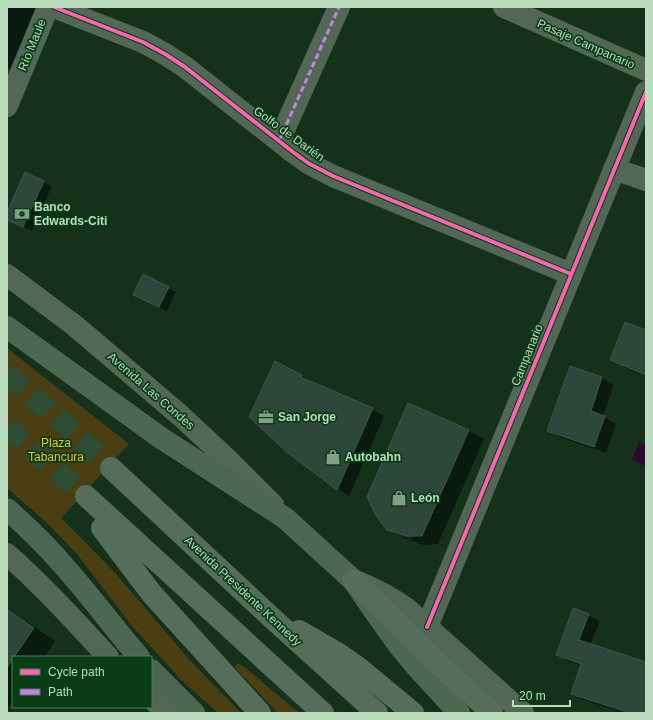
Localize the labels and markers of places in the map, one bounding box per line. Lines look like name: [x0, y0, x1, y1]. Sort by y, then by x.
place label: Banco Edwards-Citi: [34, 200, 107, 228]
bank icon: Banco Edwards-Citi: [13, 205, 31, 223]
office icon: San Jorge: [257, 408, 275, 426]
place label: San Jorge: [278, 410, 336, 424]
shop icon: Autobahn: [324, 448, 342, 466]
place label: Autobahn: [345, 450, 401, 464]
shop icon: León: [390, 489, 408, 507]
place label: León: [411, 491, 440, 505]

